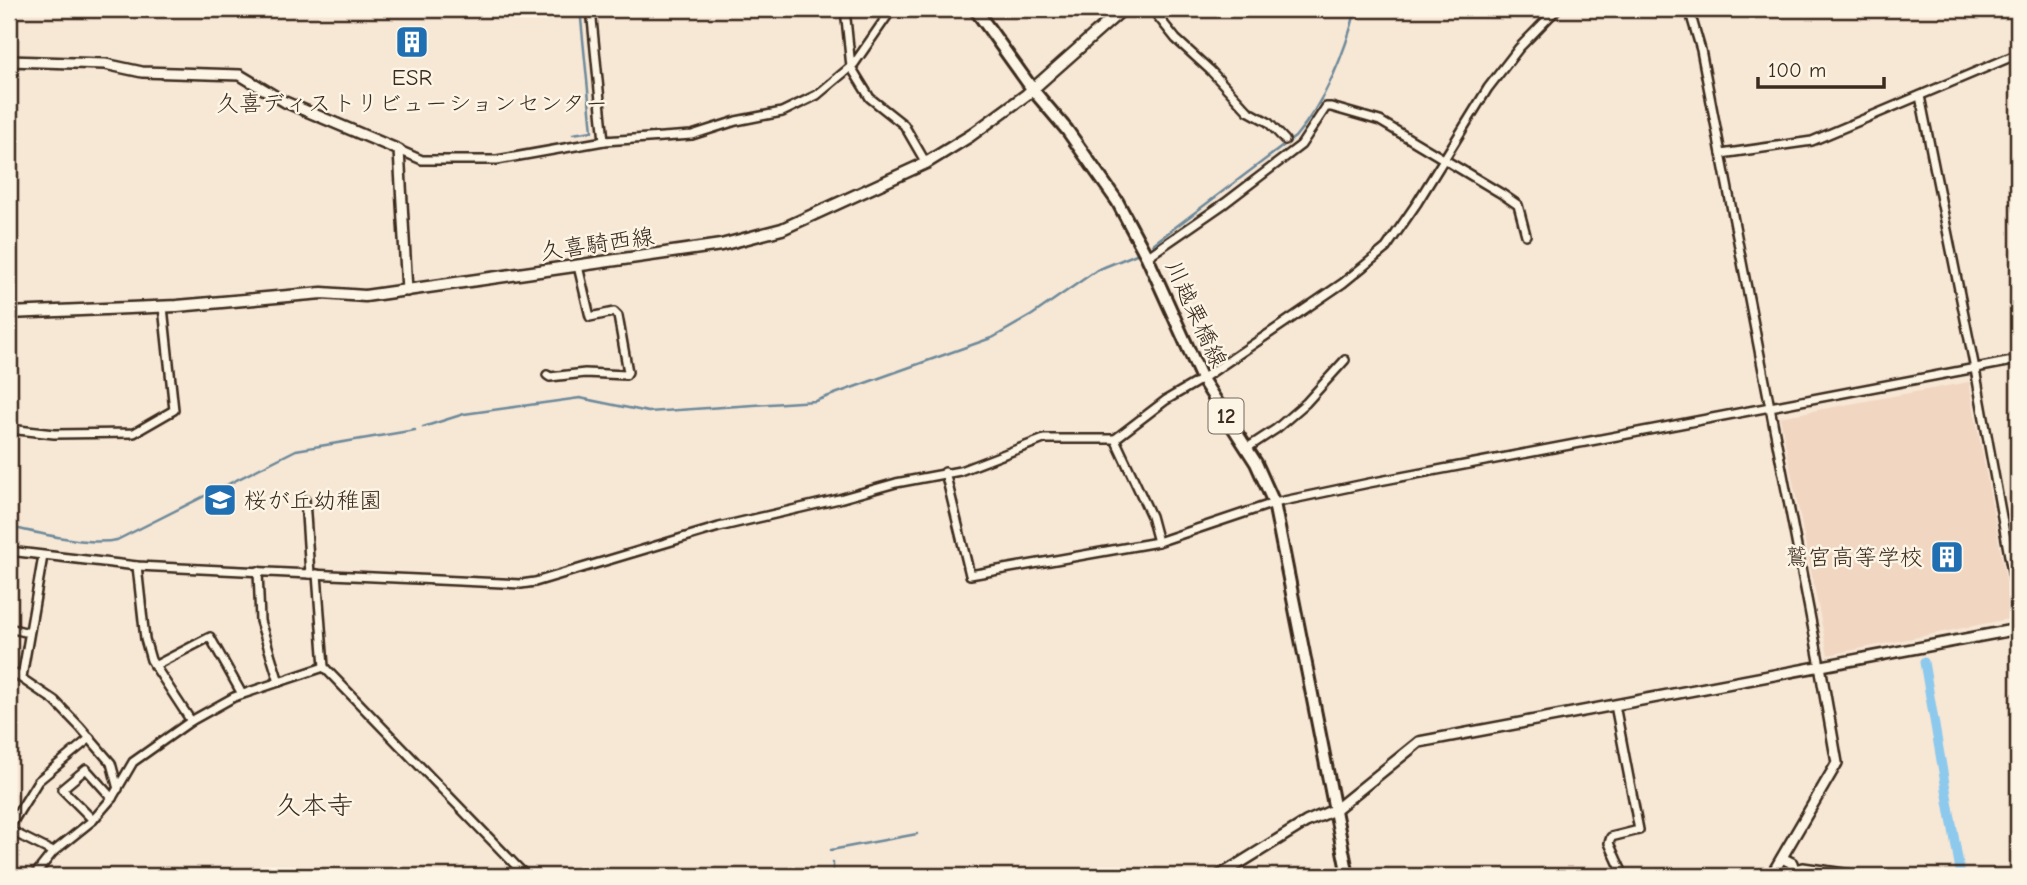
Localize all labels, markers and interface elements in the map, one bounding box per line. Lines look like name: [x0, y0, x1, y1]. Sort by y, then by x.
building icon: ESR 久喜ディストリビューションセンター: [393, 23, 431, 61]
scale bar: [1758, 46, 1884, 90]
text: 100 m: [1768, 58, 1826, 82]
place label: ESR 久喜ディストリビューションセンター: [216, 64, 608, 117]
street label: 久喜騎西線: [538, 223, 656, 265]
street label: 川越栗橋線: [1159, 256, 1233, 372]
road number: 12: [1208, 398, 1244, 434]
school or university icon: 桜が丘幼稚園: [201, 481, 239, 519]
place label: 桜が丘幼稚園: [244, 487, 382, 514]
building icon: 鷲宮高等学校: [1928, 538, 1966, 576]
place label: 鷲宮高等学校: [1785, 544, 1923, 571]
district label: 久本寺: [275, 791, 353, 821]

